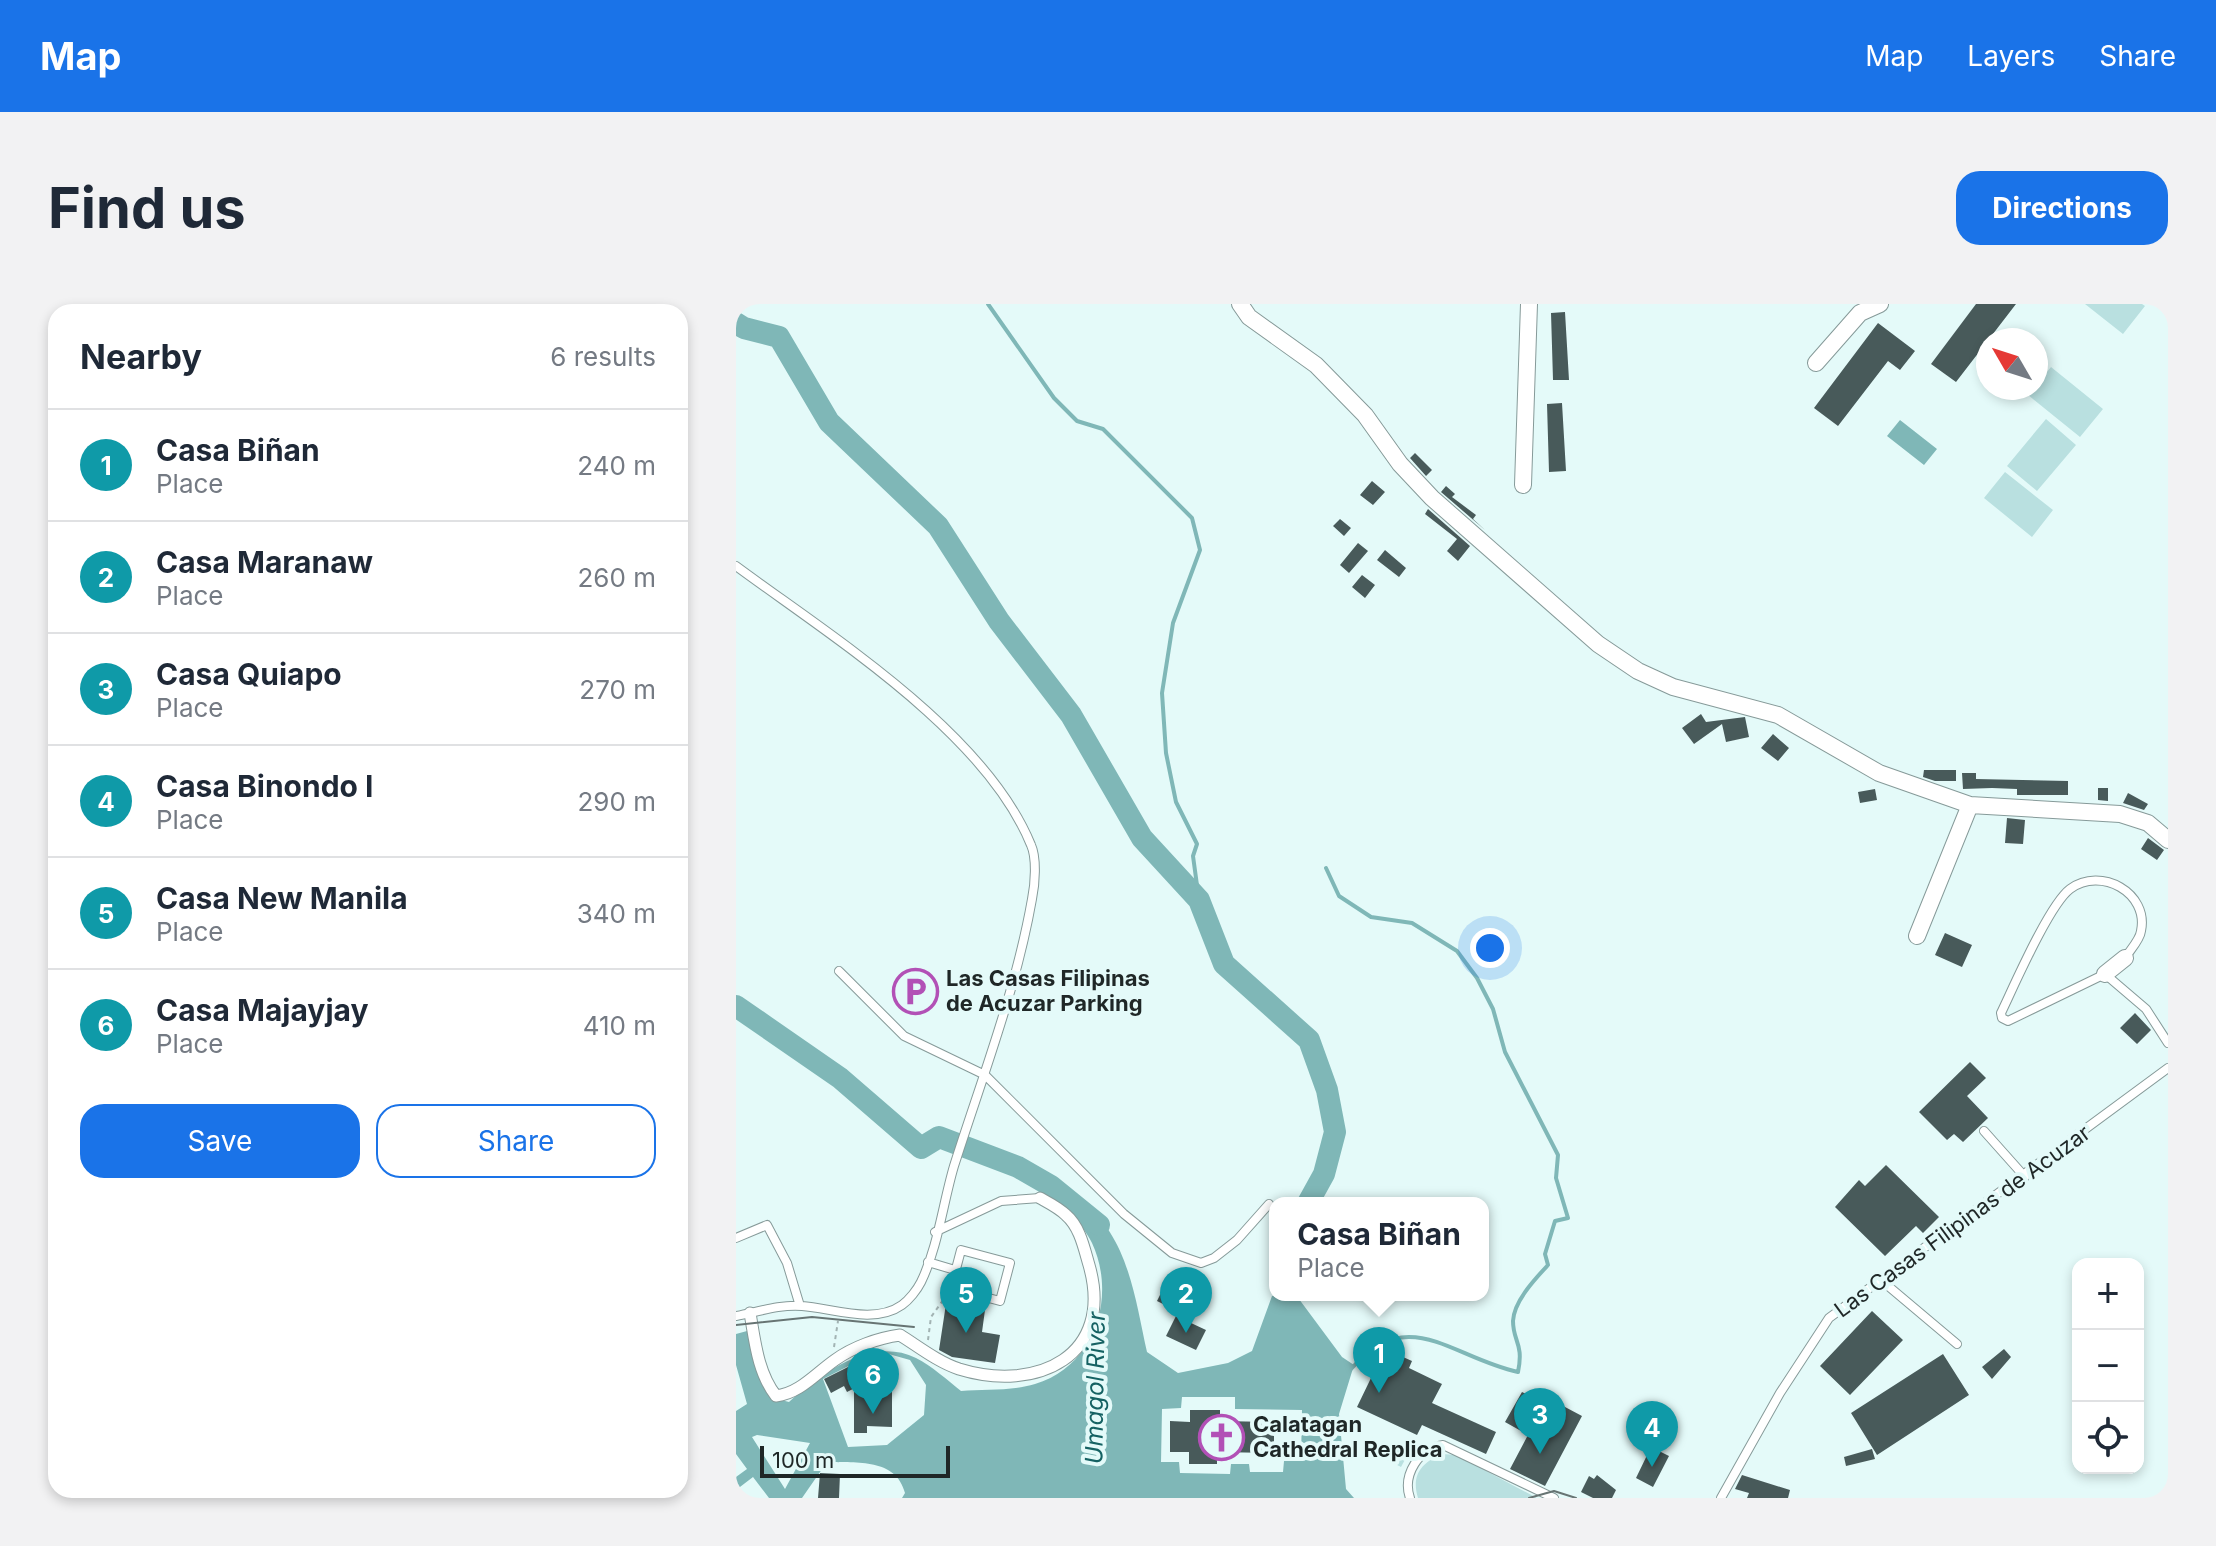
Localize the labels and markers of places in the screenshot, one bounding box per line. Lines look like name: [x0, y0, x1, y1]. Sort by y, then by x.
place label: Las Casas Filipinas de Acuzar Parking: [946, 965, 1150, 1016]
parking icon: Las Casas Filipinas de Acuzar Parking: [891, 967, 939, 1015]
pin: 5: [940, 1267, 992, 1333]
pin: 2: [1160, 1267, 1212, 1333]
pin: 1: [1353, 1327, 1405, 1393]
pin: 6: [847, 1348, 899, 1414]
pin: 3: [1514, 1388, 1566, 1454]
pin: 4: [1626, 1401, 1678, 1467]
place label: Calatagan Cathedral Replica: [1253, 1411, 1442, 1462]
church icon: Calatagan Cathedral Replica: [1198, 1413, 1246, 1461]

